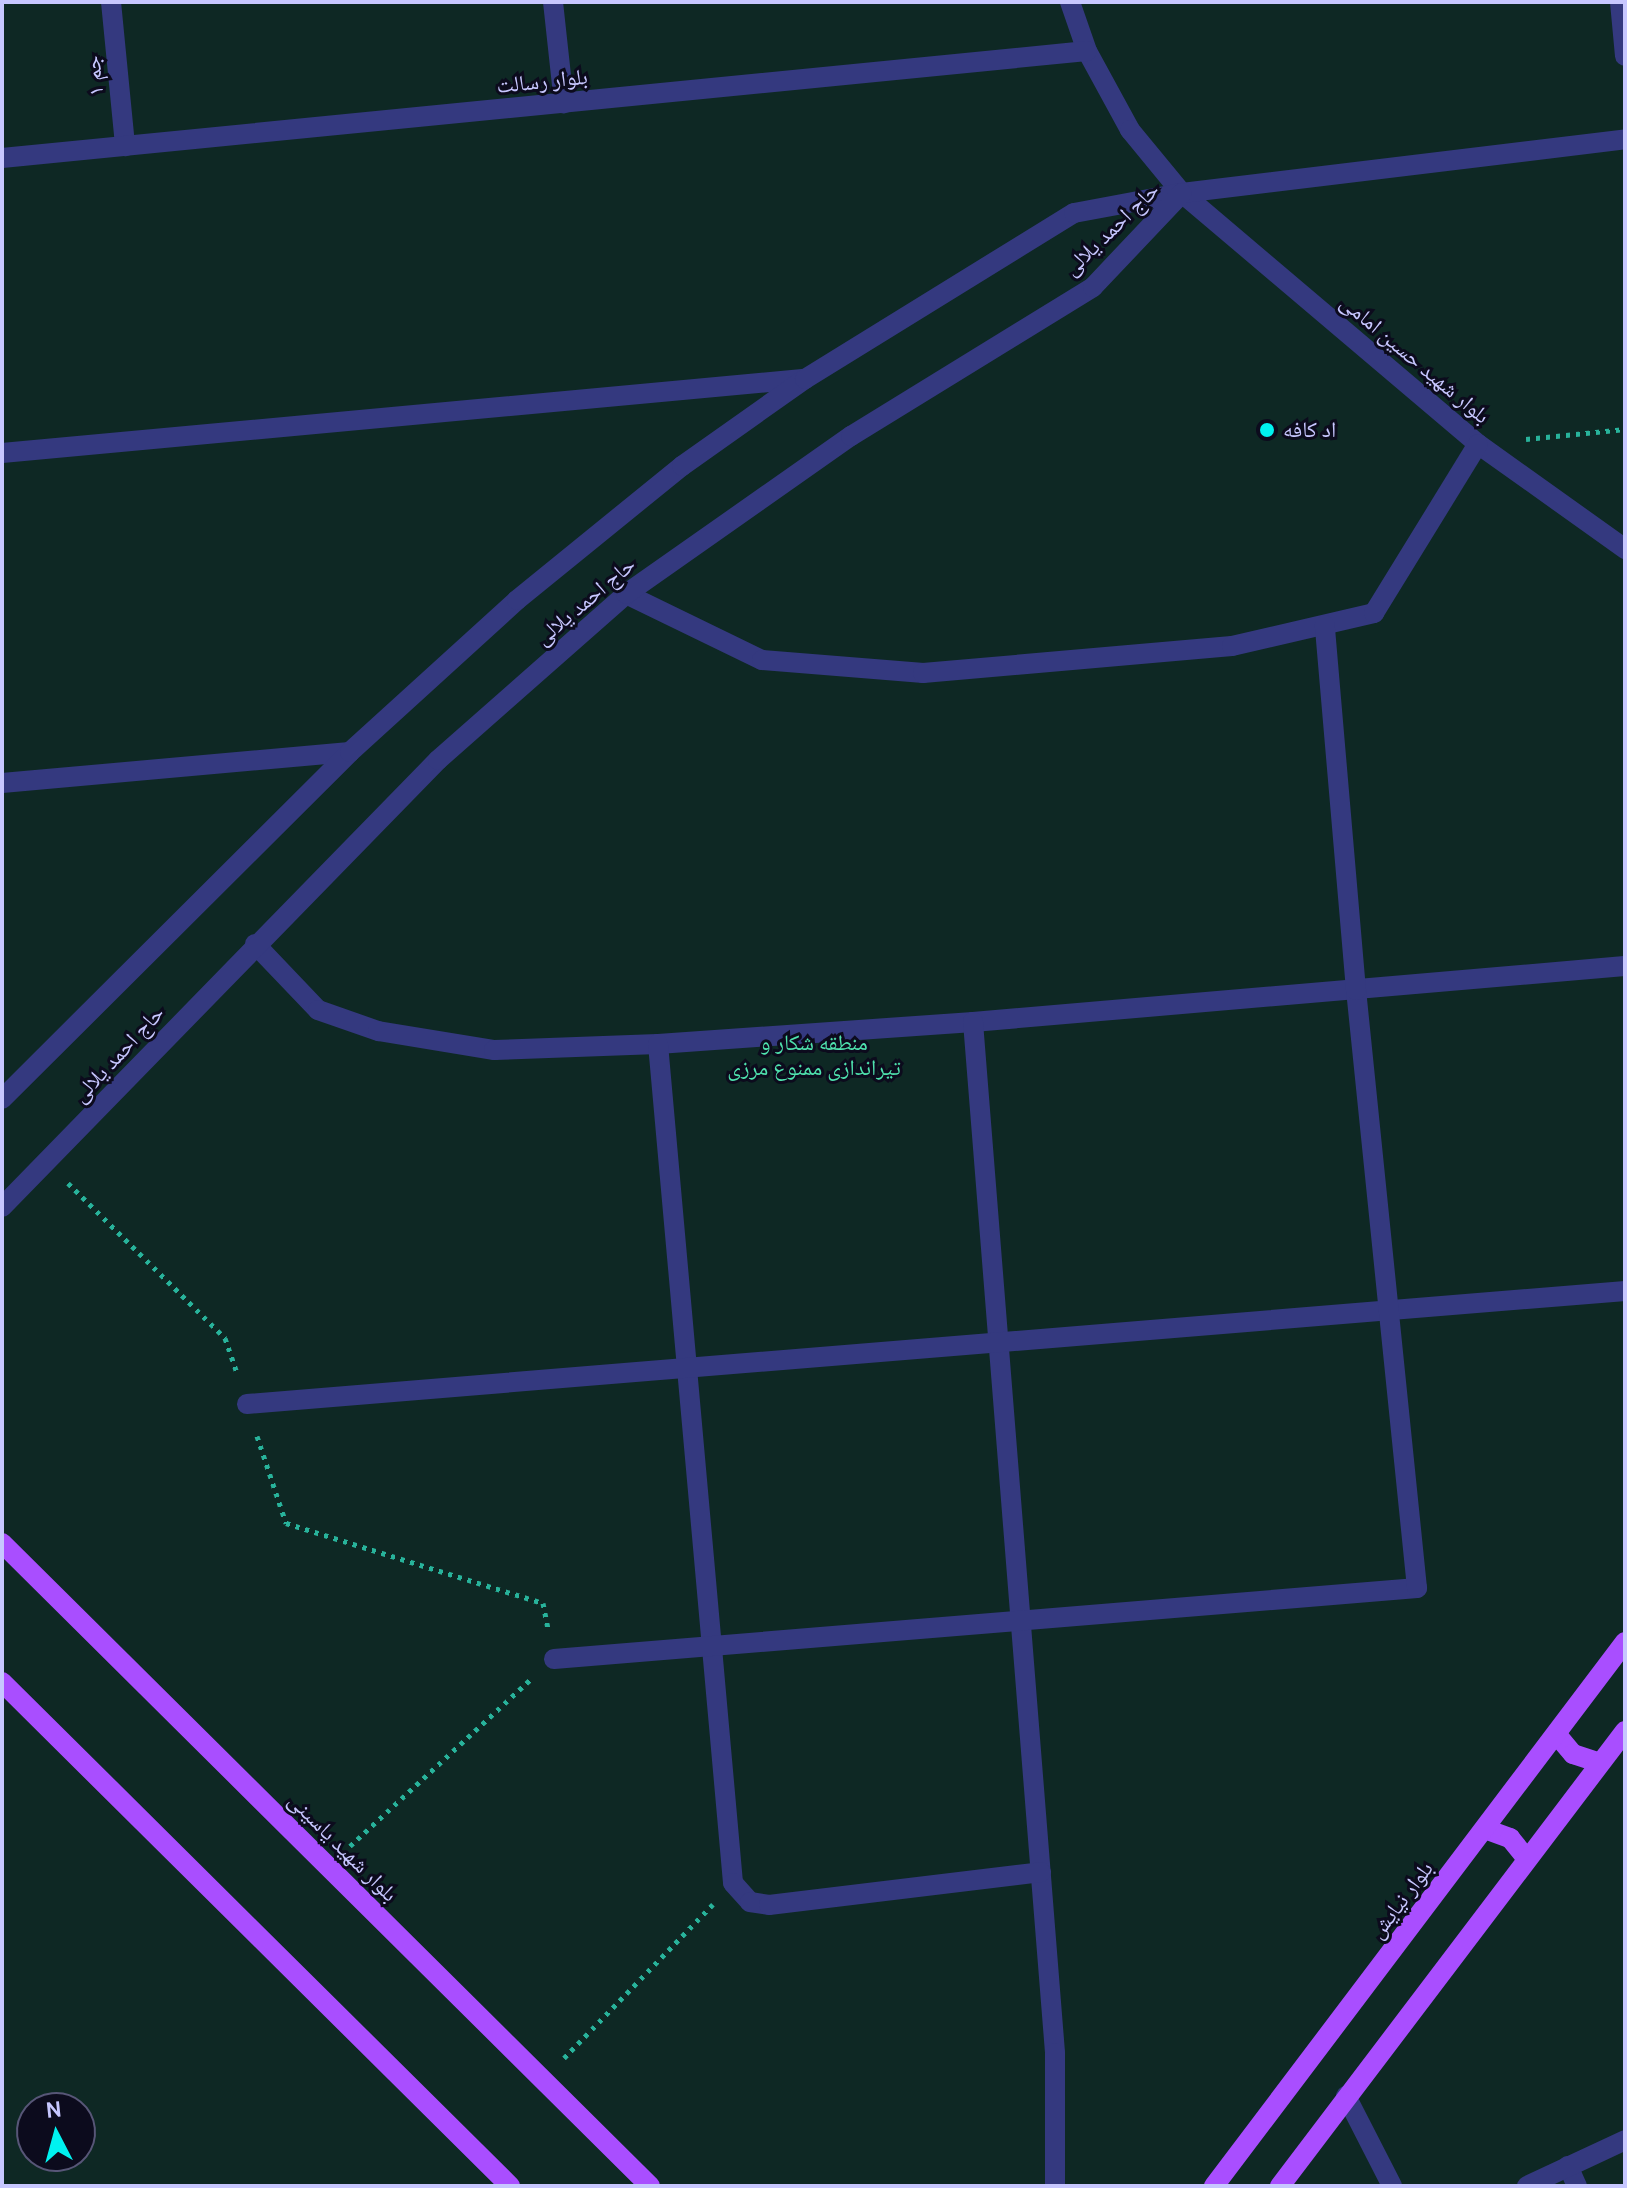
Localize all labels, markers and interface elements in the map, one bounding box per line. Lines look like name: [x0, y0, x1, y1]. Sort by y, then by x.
street label: جم ۱: [79, 55, 109, 97]
street label: بلوار رسالت: [495, 63, 589, 99]
street label: حاج احمد یلالی: [1058, 177, 1164, 281]
street label: بلوار شهید حسین امامی: [1335, 289, 1495, 429]
place label: اد کافه: [1283, 417, 1336, 443]
marker: اد کافه: [1258, 421, 1276, 439]
street label: حاج احمد یلالی: [529, 551, 641, 651]
street label: حاج احمد یلالی: [66, 1000, 170, 1108]
park label: منطقه شکار و تیراندازی ممنوع مرزی: [727, 1029, 901, 1080]
street label: بلوار شهید یاسینی: [283, 1787, 403, 1907]
street label: بلوار نیایش: [1363, 1856, 1439, 1944]
north arrow: [16, 2092, 96, 2172]
text: N: [44, 2095, 63, 2124]

